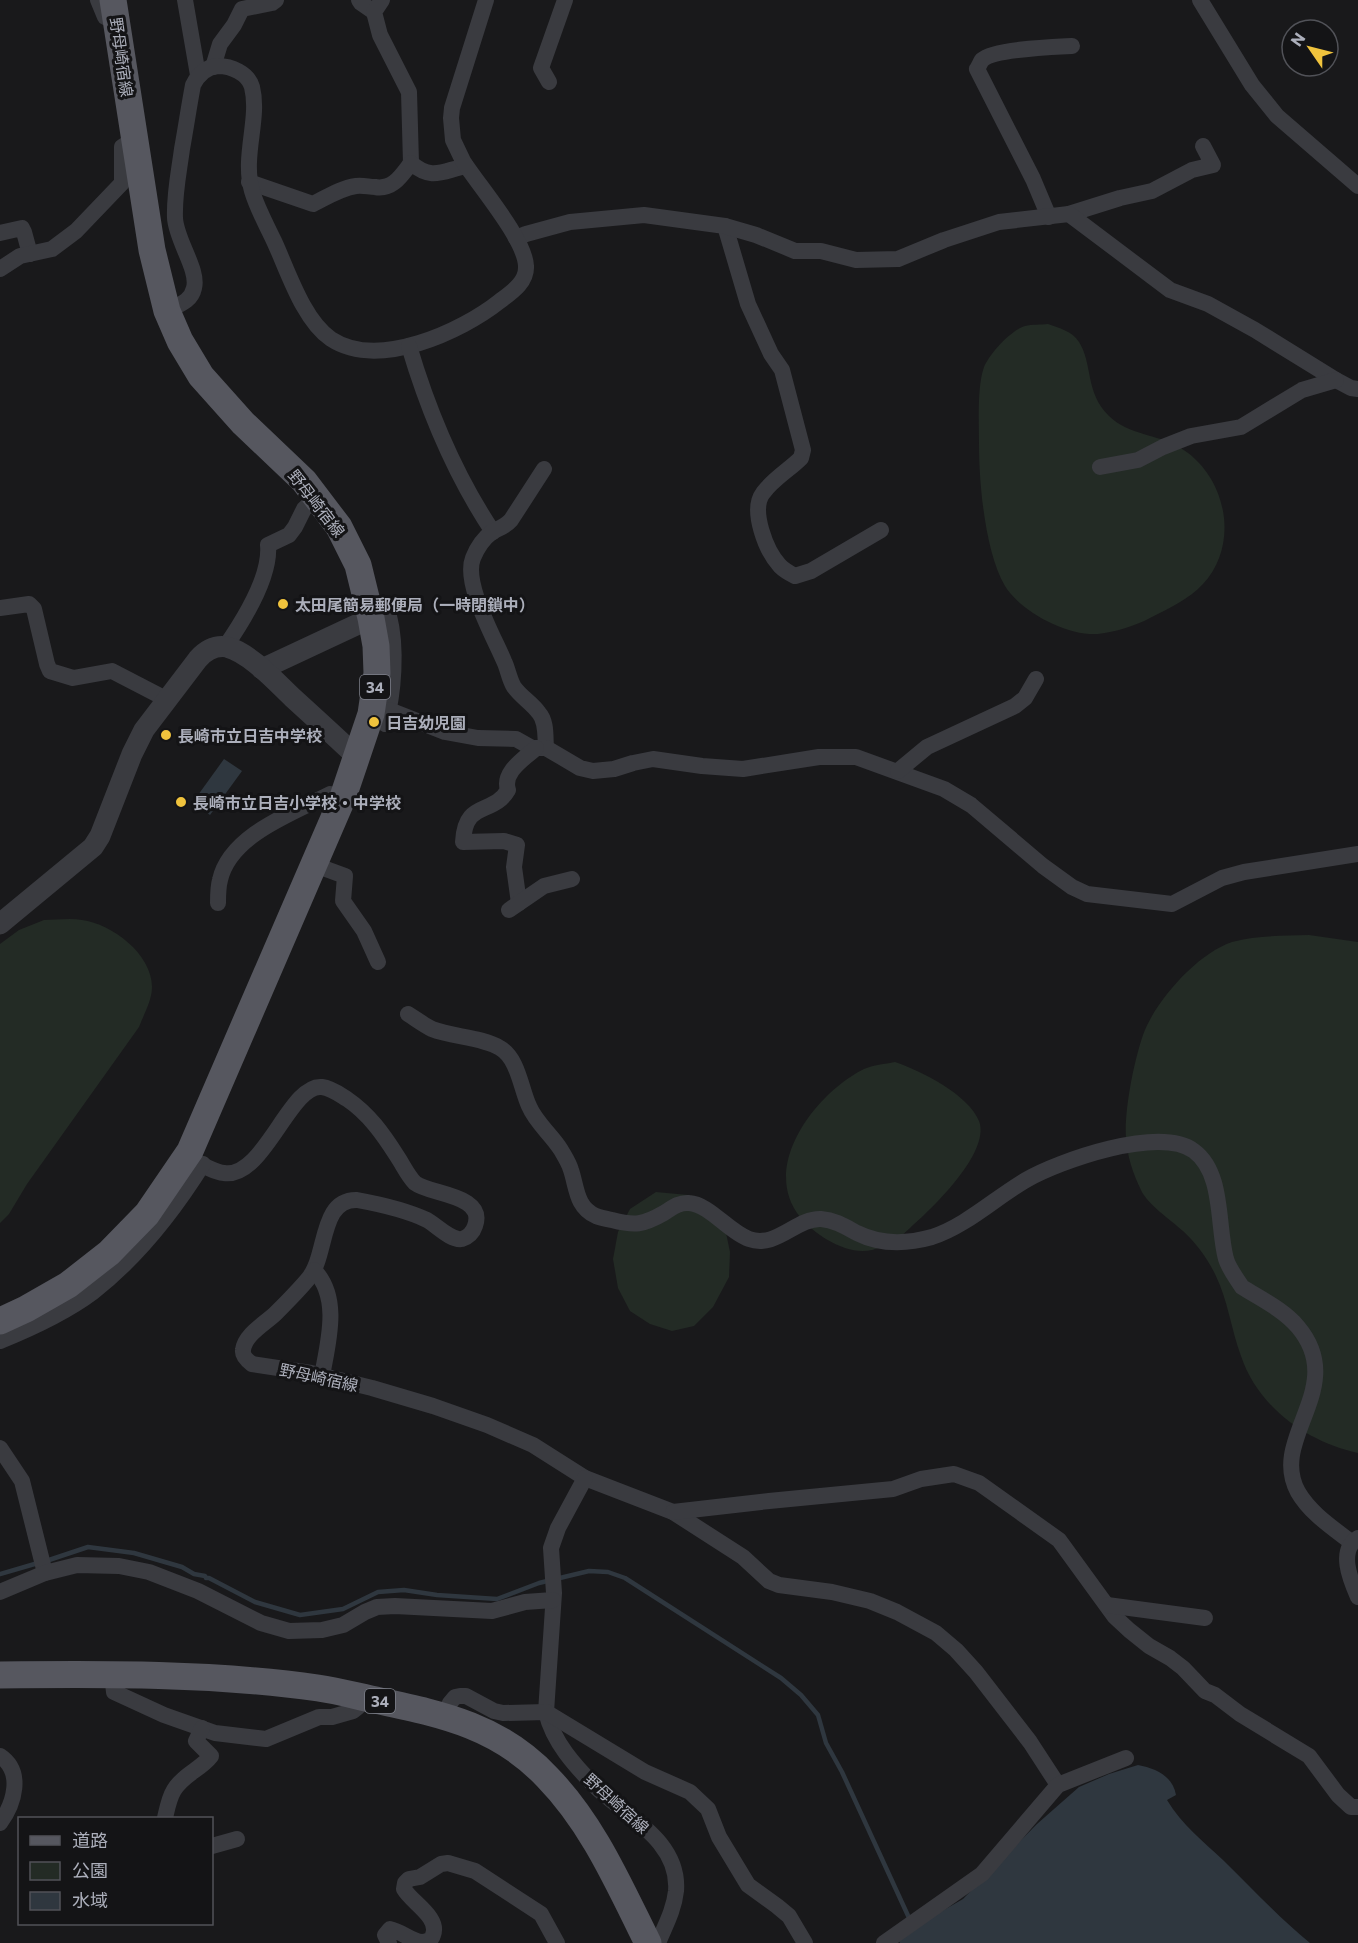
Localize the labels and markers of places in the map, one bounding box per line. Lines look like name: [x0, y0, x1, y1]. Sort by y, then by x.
place label: 太田尾簡易郵便局（一時閉鎖中）: [295, 595, 535, 614]
marker: 太田尾簡易郵便局（一時閉鎖中）: [276, 597, 290, 611]
place label: 日吉幼児園: [386, 713, 466, 732]
marker: 日吉幼児園: [367, 715, 381, 729]
place label: 長崎市立日吉中学校: [178, 726, 322, 745]
marker: 長崎市立日吉中学校: [159, 728, 173, 742]
place label: 長崎市立日吉小学校・中学校: [193, 793, 401, 812]
marker: 長崎市立日吉小学校・中学校: [174, 795, 188, 809]

